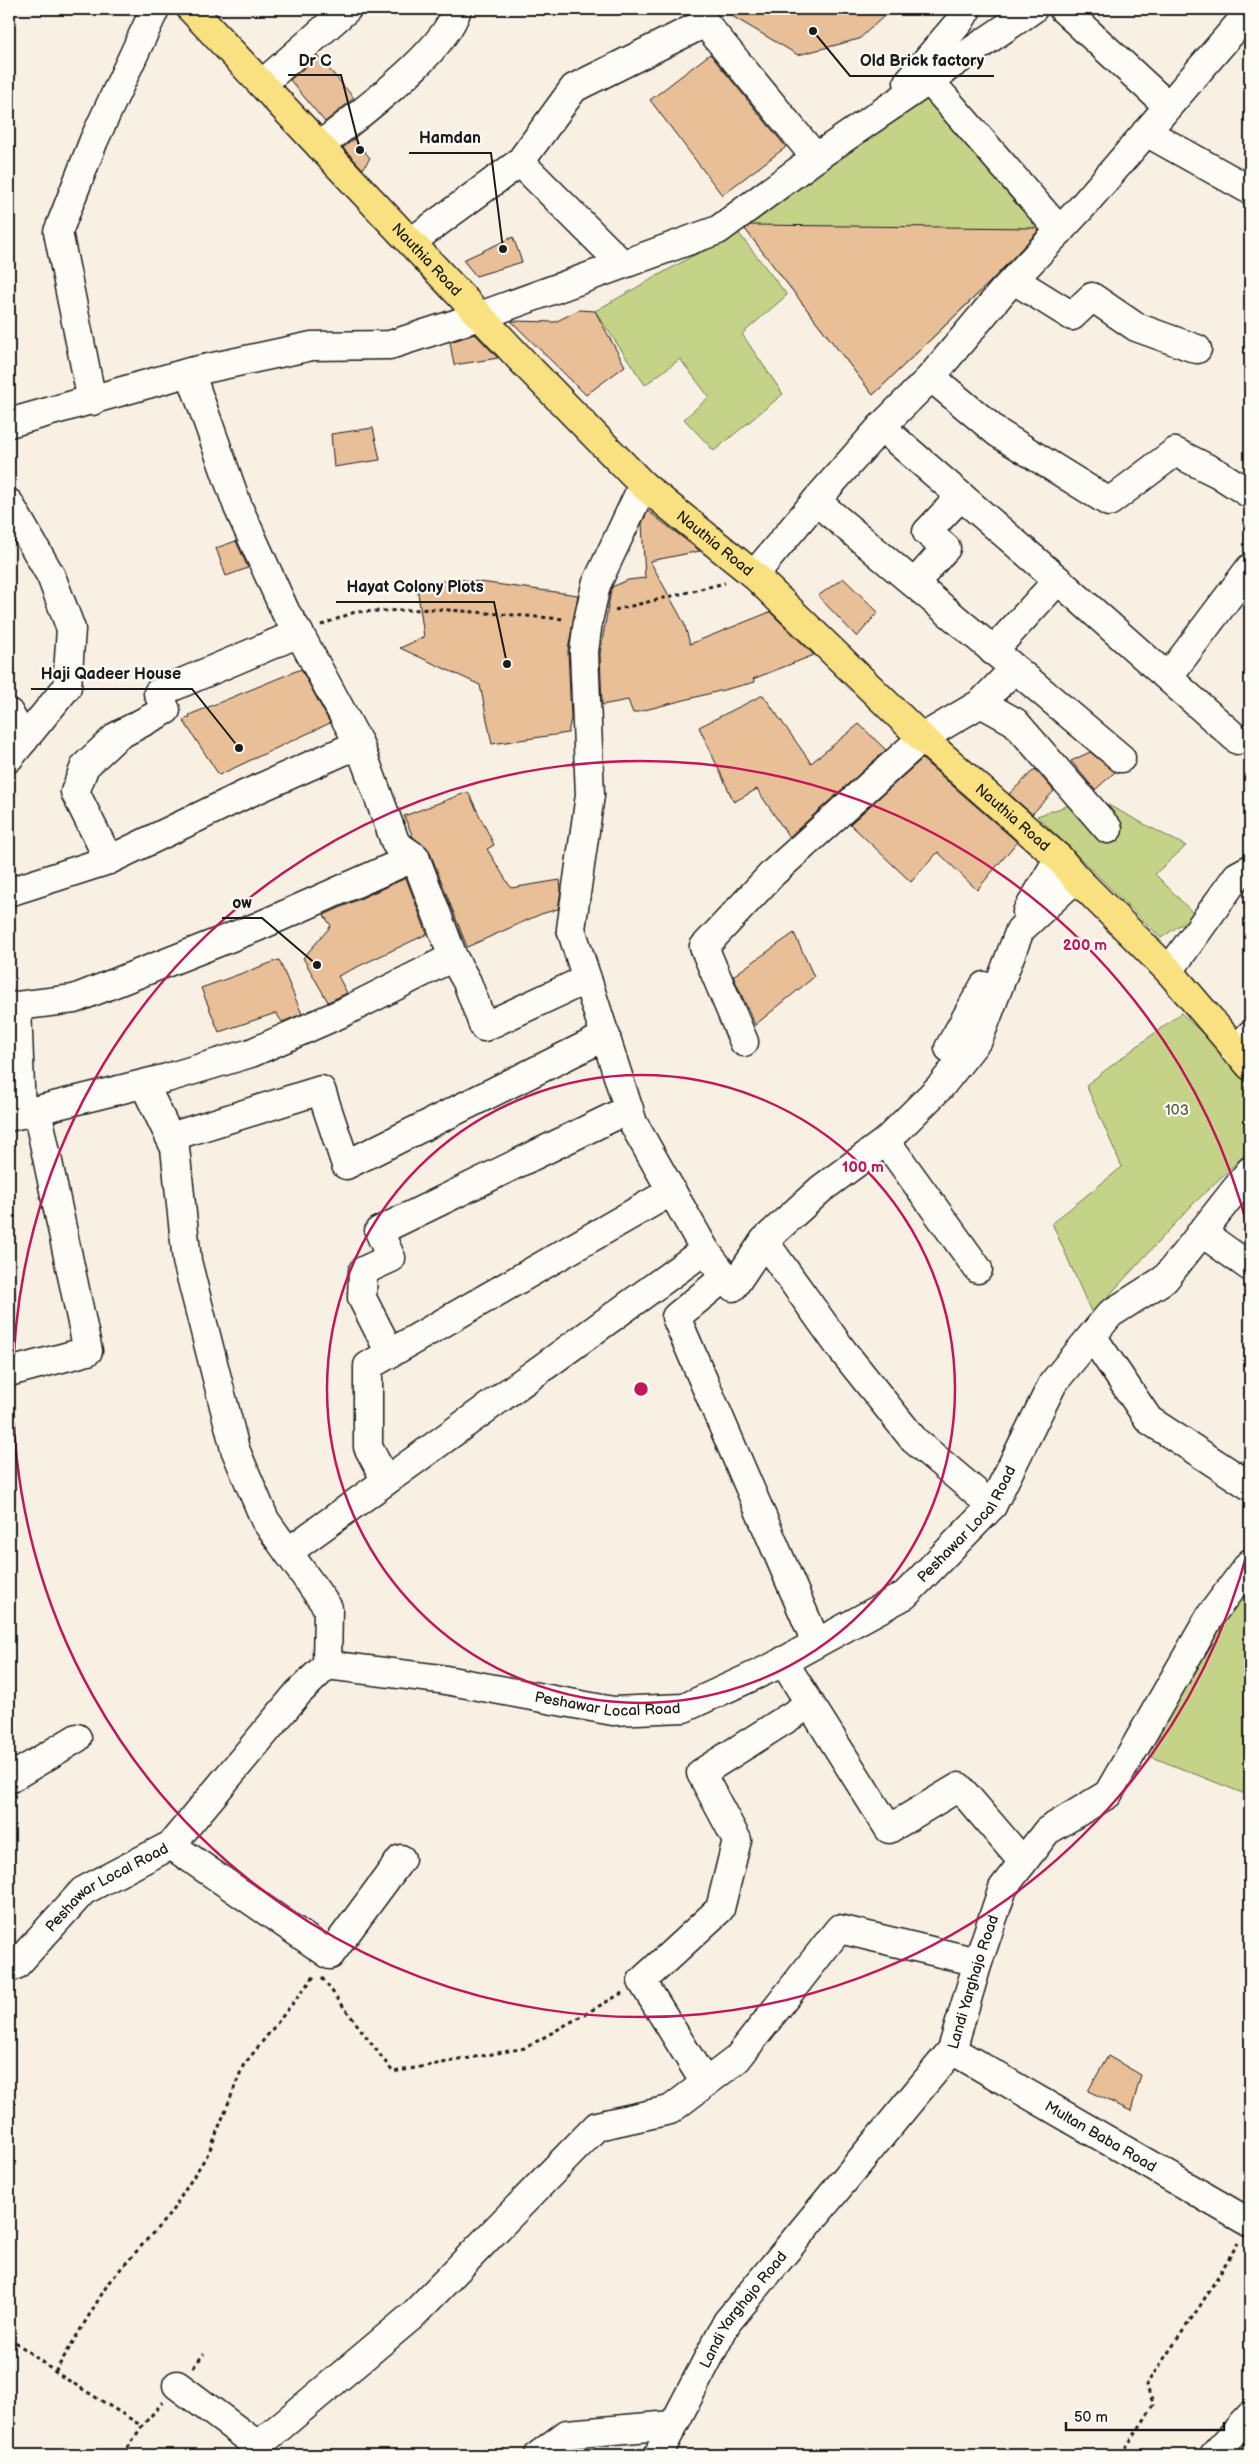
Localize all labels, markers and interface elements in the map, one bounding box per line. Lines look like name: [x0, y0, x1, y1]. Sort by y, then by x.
callout: Dr C: [288, 44, 341, 75]
callout: Old Brick factory: [850, 45, 994, 76]
text: Dr C: [298, 52, 332, 71]
text: Old Brick factory: [860, 52, 985, 71]
callout: Hamdan: [409, 122, 491, 153]
text: Hamdan: [419, 129, 481, 148]
street label: Nauthia Road: [388, 219, 466, 300]
street label: Nauthia Road: [673, 506, 757, 580]
callout: Hayat Colony Plots: [336, 571, 494, 602]
text: Hayat Colony Plots: [346, 578, 484, 597]
callout: Haji Qadeer House: [31, 658, 192, 689]
text: Haji Qadeer House: [41, 665, 181, 684]
street label: Nauthia Road: [971, 780, 1054, 855]
callout: ow: [222, 887, 262, 918]
text: ow: [232, 894, 252, 913]
text: 200 m: [1063, 936, 1107, 955]
park label: 103: [1165, 1101, 1189, 1120]
text: 100 m: [842, 1158, 884, 1177]
centre of rings: [632, 1380, 650, 1398]
street label: Peshawar Local Road: [913, 1463, 1020, 1586]
street label: Peshawar Local Road: [533, 1687, 681, 1721]
street label: Peshawar Local Road: [41, 1839, 172, 1936]
street label: Landi Yarghajo Road: [943, 1912, 1003, 2051]
street label: Multan Baba Road: [1042, 2097, 1160, 2176]
street label: Landi Yarghajo Road: [695, 2247, 791, 2371]
scale bar: [1066, 2399, 1224, 2431]
text: 50 m: [1074, 2408, 1108, 2427]

